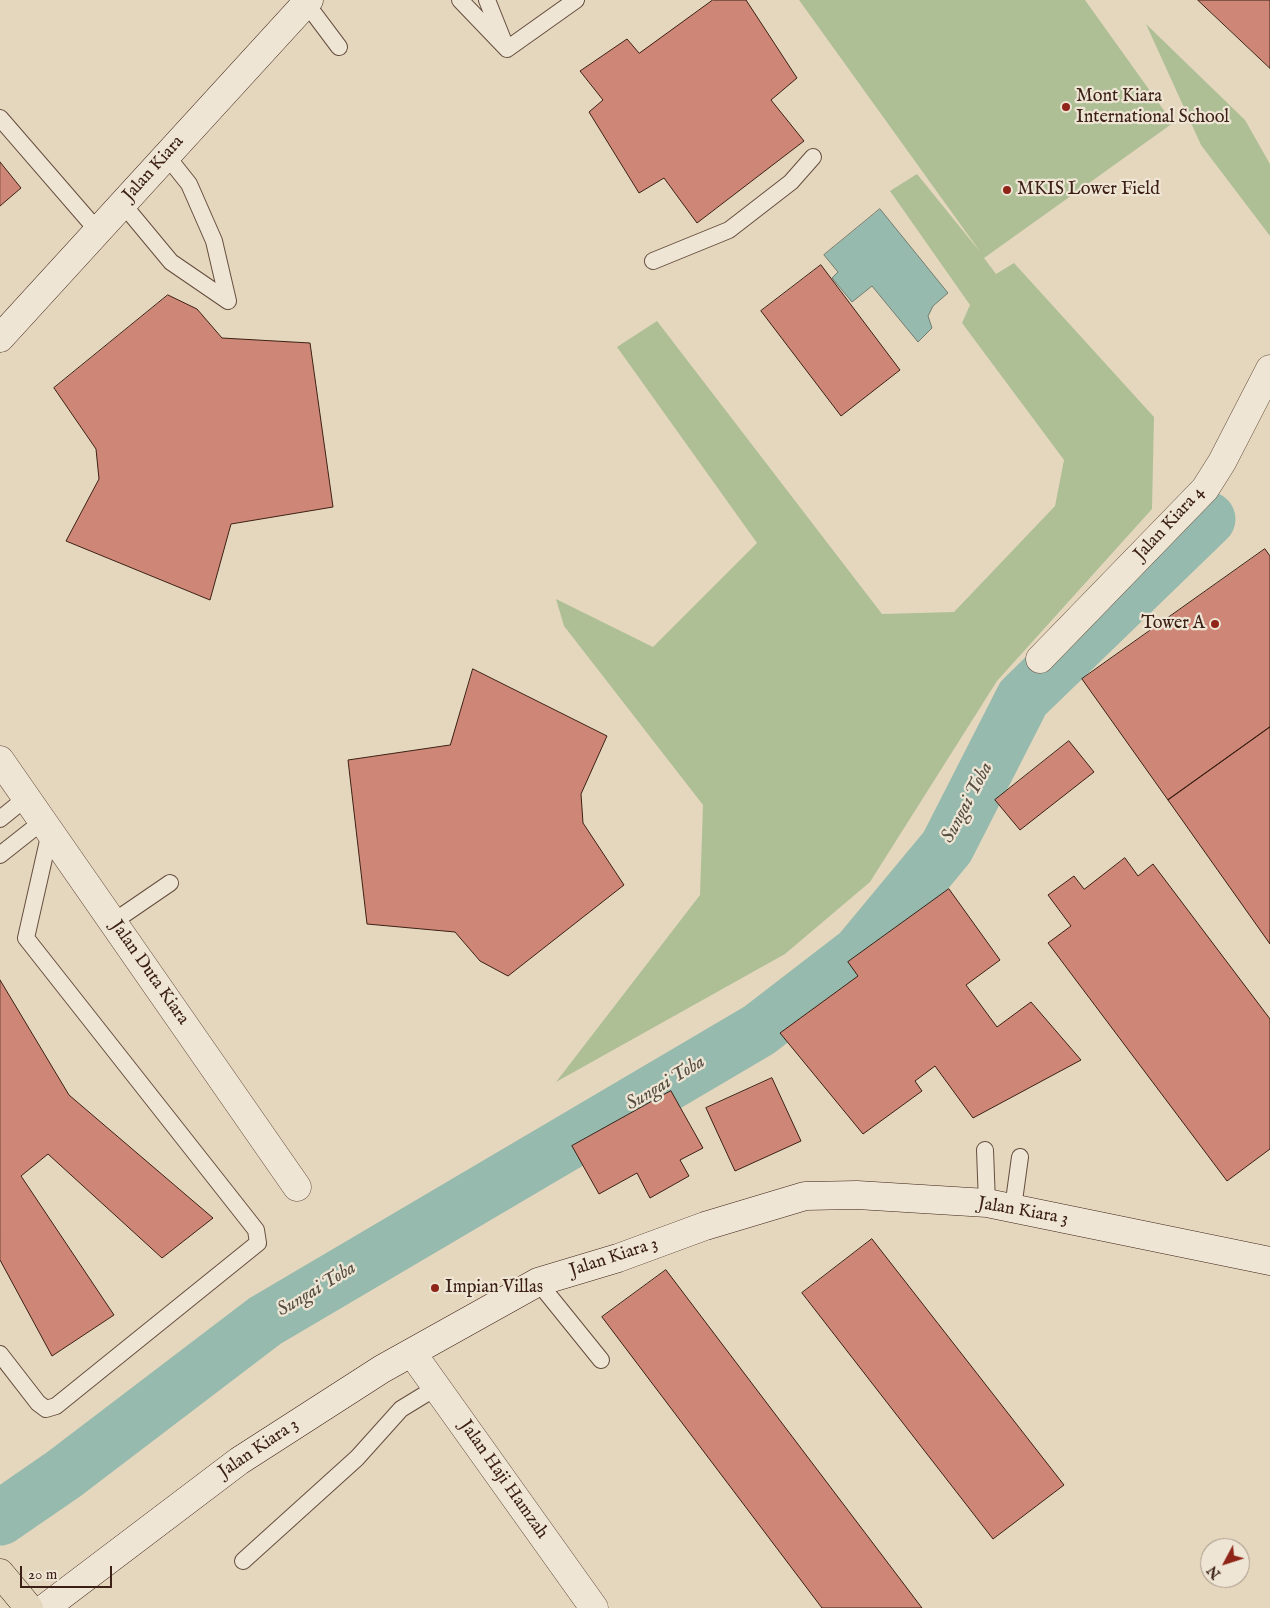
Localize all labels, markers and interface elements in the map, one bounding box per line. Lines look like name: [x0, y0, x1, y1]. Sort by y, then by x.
place label: Mont Kiara International School: [1076, 86, 1229, 128]
marker: Mont Kiara International School: [1060, 101, 1072, 113]
street label: Jalan Kiara: [119, 132, 189, 206]
place label: MKIS Lower Field: [1017, 179, 1160, 201]
marker: MKIS Lower Field: [1001, 184, 1013, 196]
street label: Jalan Kiara 4: [1130, 482, 1210, 566]
place label: Tower A: [1141, 613, 1205, 635]
marker: Tower A: [1209, 618, 1221, 630]
water label: Sungai Toba: [937, 759, 999, 847]
street label: Jalan Duta Kiara: [105, 917, 193, 1029]
water label: Sungai Toba: [622, 1052, 710, 1116]
street label: Jalan Kiara 3: [976, 1193, 1070, 1231]
street label: Jalan Kiara 3: [567, 1234, 661, 1282]
water label: Sungai Toba: [273, 1258, 361, 1322]
place label: Impian Villas: [445, 1277, 543, 1299]
marker: Impian Villas: [429, 1282, 441, 1294]
street label: Jalan Kiara 3: [215, 1414, 303, 1484]
street label: Jalan Haji Hamzah: [454, 1416, 552, 1544]
north arrow: [1200, 1538, 1250, 1588]
scale bar: [22, 1556, 115, 1588]
text: N: [1203, 1562, 1225, 1582]
text: 20 m: [28, 1565, 57, 1584]

